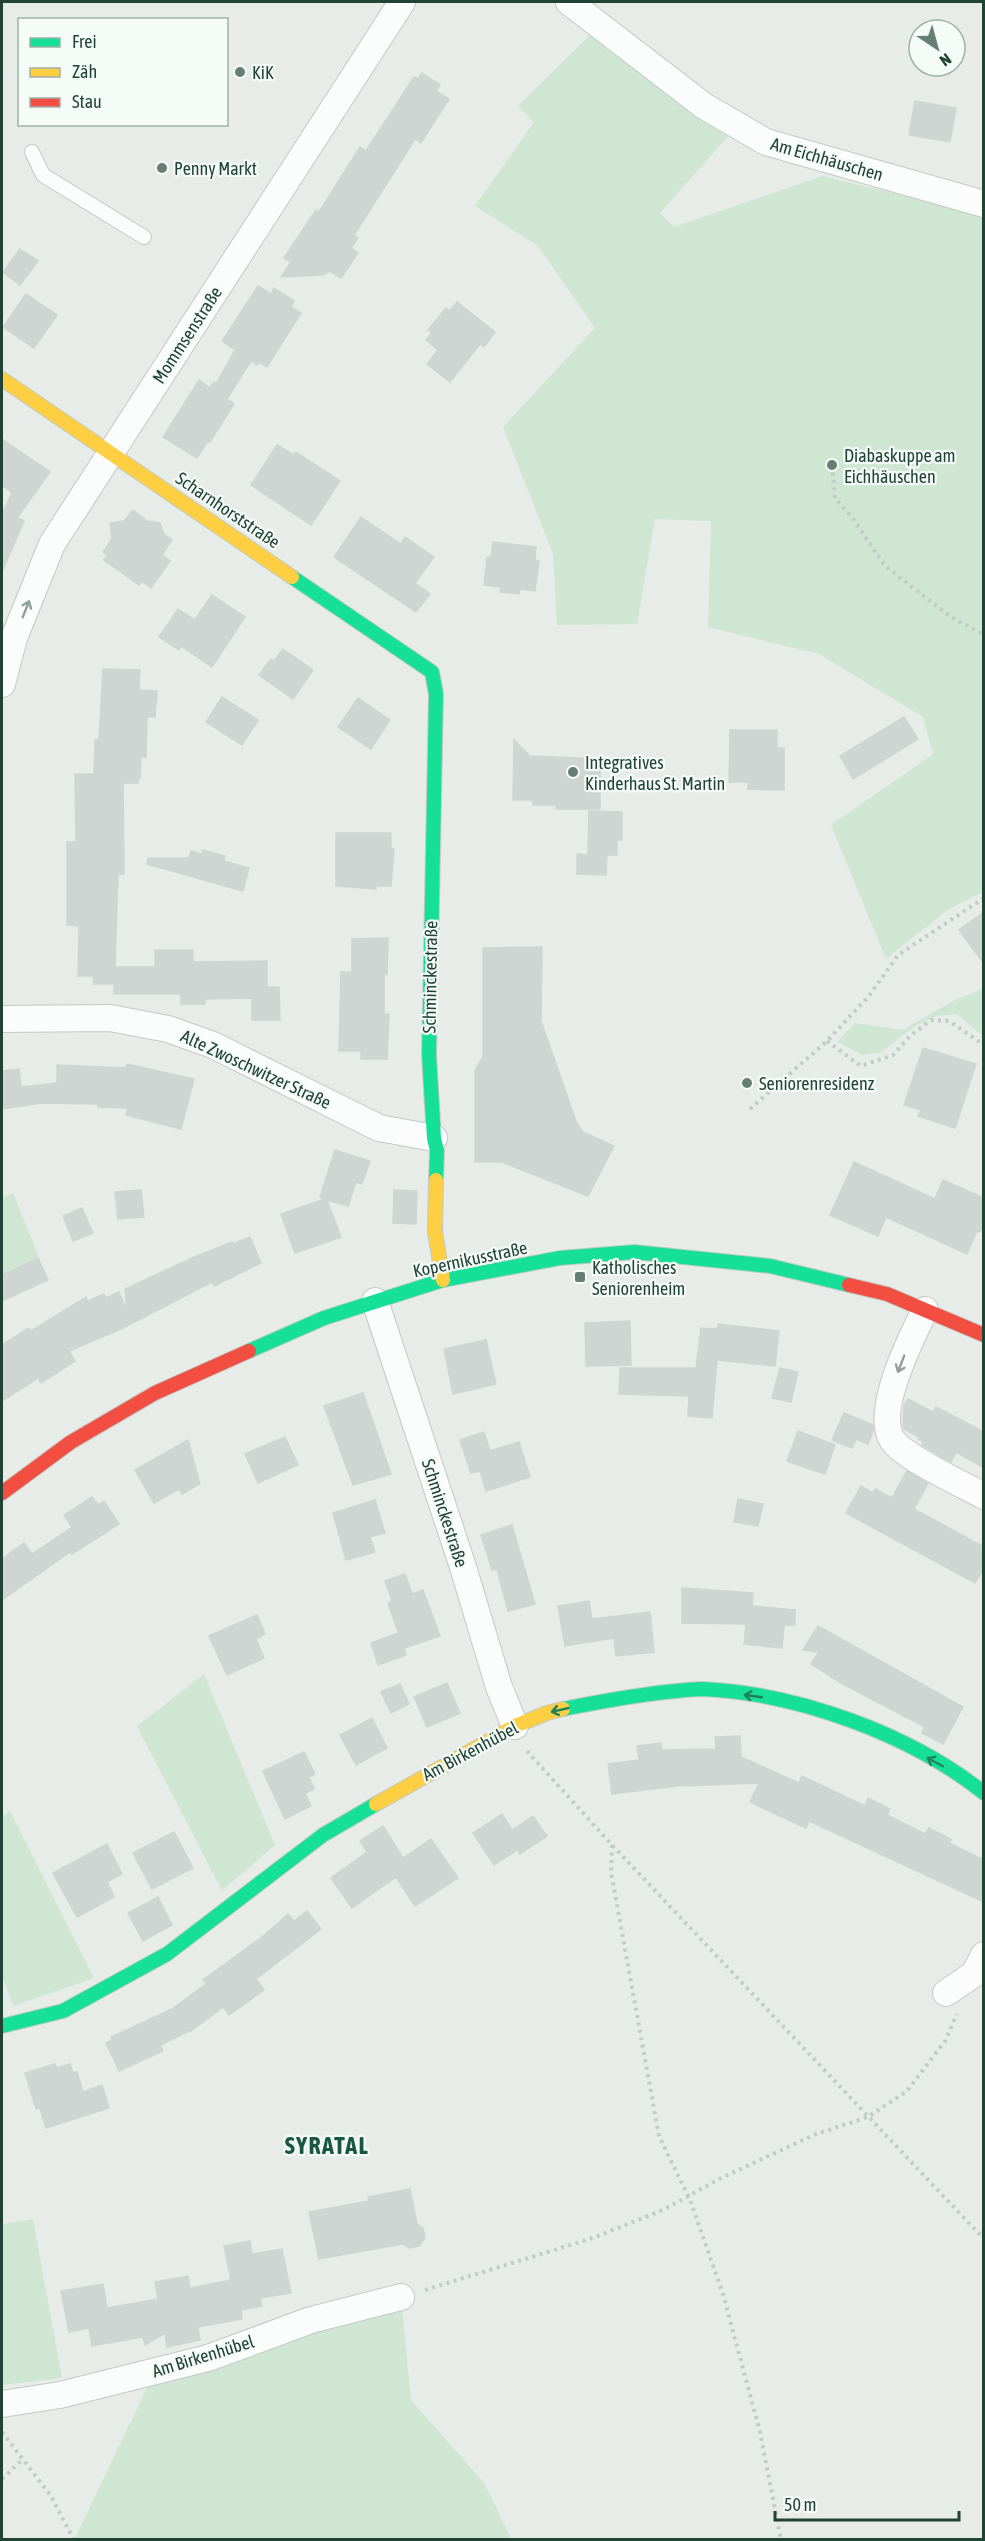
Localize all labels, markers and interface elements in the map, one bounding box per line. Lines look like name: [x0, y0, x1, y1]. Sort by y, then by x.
legend: [18, 18, 228, 126]
north arrow: [907, 18, 967, 78]
text: Frei: [72, 31, 97, 52]
text: N: [937, 50, 955, 70]
text: Zäh: [72, 61, 97, 82]
place label: KiK: [252, 62, 274, 83]
marker: KiK: [233, 65, 247, 79]
text: Stau: [72, 91, 102, 112]
street label: Am Eichhäuschen: [768, 133, 886, 185]
place label: Penny Markt: [174, 158, 257, 179]
marker: Penny Markt: [155, 161, 169, 175]
street label: Mommsenstraße: [148, 283, 226, 387]
place label: Diabaskuppe am Eichhäuschen: [844, 445, 956, 487]
marker: Diabaskuppe am Eichhäuschen: [825, 458, 839, 472]
street label: Scharnhorststraße: [172, 467, 284, 553]
one-way arrow: [21, 600, 32, 618]
place label: Integratives Kinderhaus St. Martin: [585, 752, 725, 794]
marker: Integratives Kinderhaus St. Martin: [566, 765, 580, 779]
street label: Schminckestraße: [419, 920, 441, 1034]
street label: Alte Zwoschwitzer Straße: [178, 1025, 334, 1113]
place label: Seniorenresidenz: [759, 1073, 875, 1094]
marker: Seniorenresidenz: [740, 1076, 754, 1090]
street label: Kopernikusstraße: [411, 1237, 529, 1281]
place label: Katholisches Seniorenheim: [592, 1257, 685, 1299]
marker: Katholisches Seniorenheim: [573, 1270, 587, 1284]
one-way arrow: [895, 1354, 906, 1373]
street label: Schminckestraße: [418, 1456, 472, 1570]
one-way arrow: [743, 1690, 763, 1701]
one-way arrow: [551, 1705, 570, 1717]
street label: Am Birkenhübel: [418, 1717, 522, 1785]
one-way arrow: [926, 1756, 944, 1767]
district label: SYRATAL: [285, 2132, 369, 2159]
street label: Am Birkenhübel: [149, 2330, 257, 2381]
scale bar: [775, 2484, 960, 2522]
text: 50 m: [784, 2494, 816, 2515]

